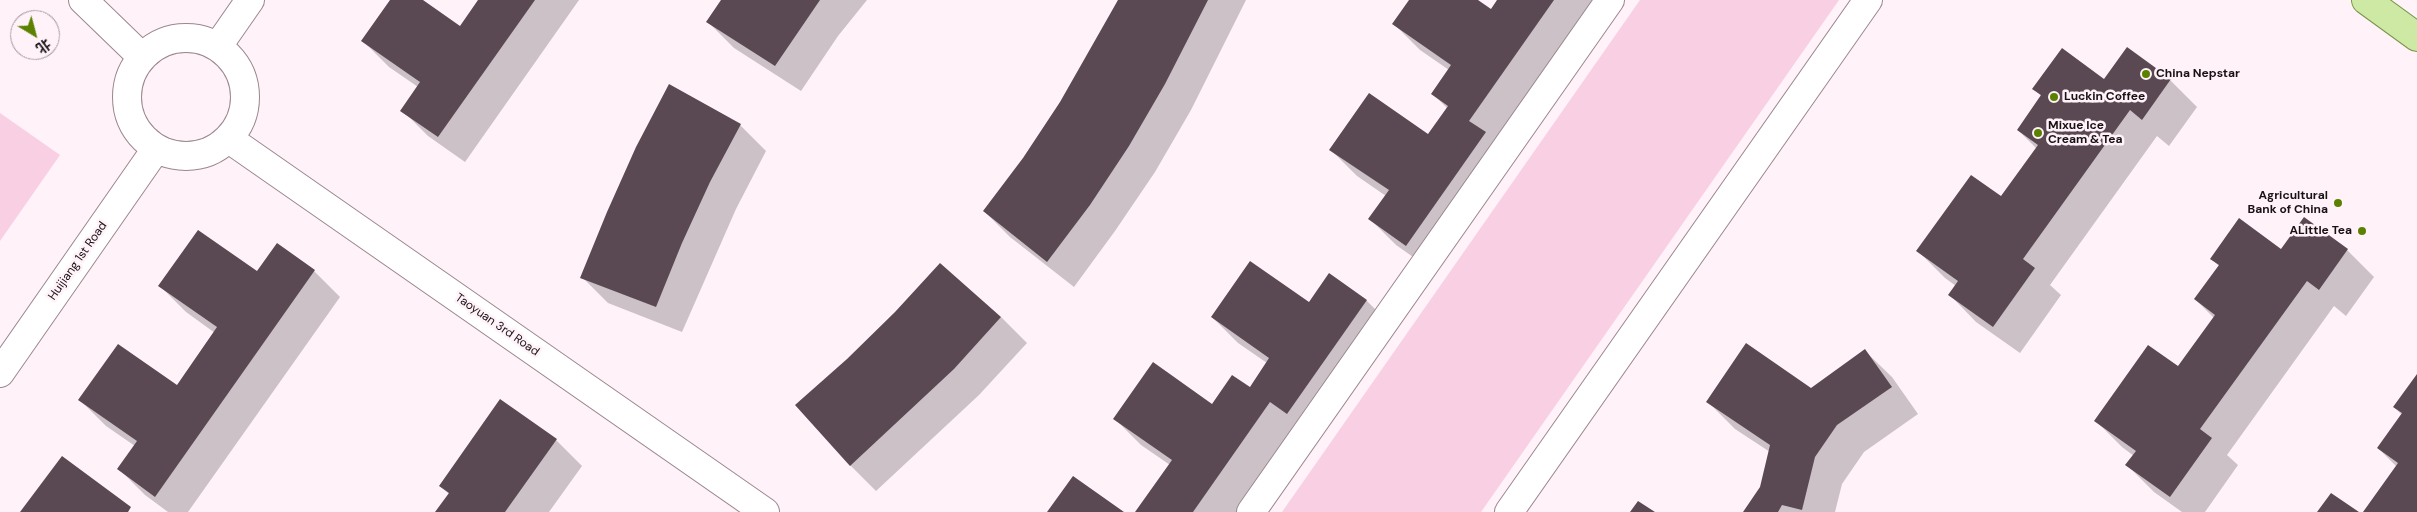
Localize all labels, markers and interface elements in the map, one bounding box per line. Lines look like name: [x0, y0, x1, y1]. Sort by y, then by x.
north arrow: [10, 10, 60, 60]
text: 北: [32, 35, 54, 58]
place label: China Nepstar: [2156, 67, 2240, 81]
marker: China Nepstar: [2140, 68, 2152, 80]
place label: Luckin Coffee: [2064, 90, 2145, 104]
marker: Luckin Coffee: [2048, 91, 2060, 103]
place label: Mixue Ice Cream & Tea: [2048, 119, 2123, 147]
marker: Mixue Ice Cream & Tea: [2032, 127, 2044, 139]
place label: Agricultural Bank of China: [2248, 189, 2328, 217]
marker: Agricultural Bank of China: [2332, 197, 2344, 209]
street label: Huijiang 1st Road: [46, 219, 110, 303]
place label: ALittle Tea: [2290, 224, 2352, 238]
marker: ALittle Tea: [2356, 225, 2368, 237]
street label: Taoyuan 3rd Road: [452, 291, 542, 359]

